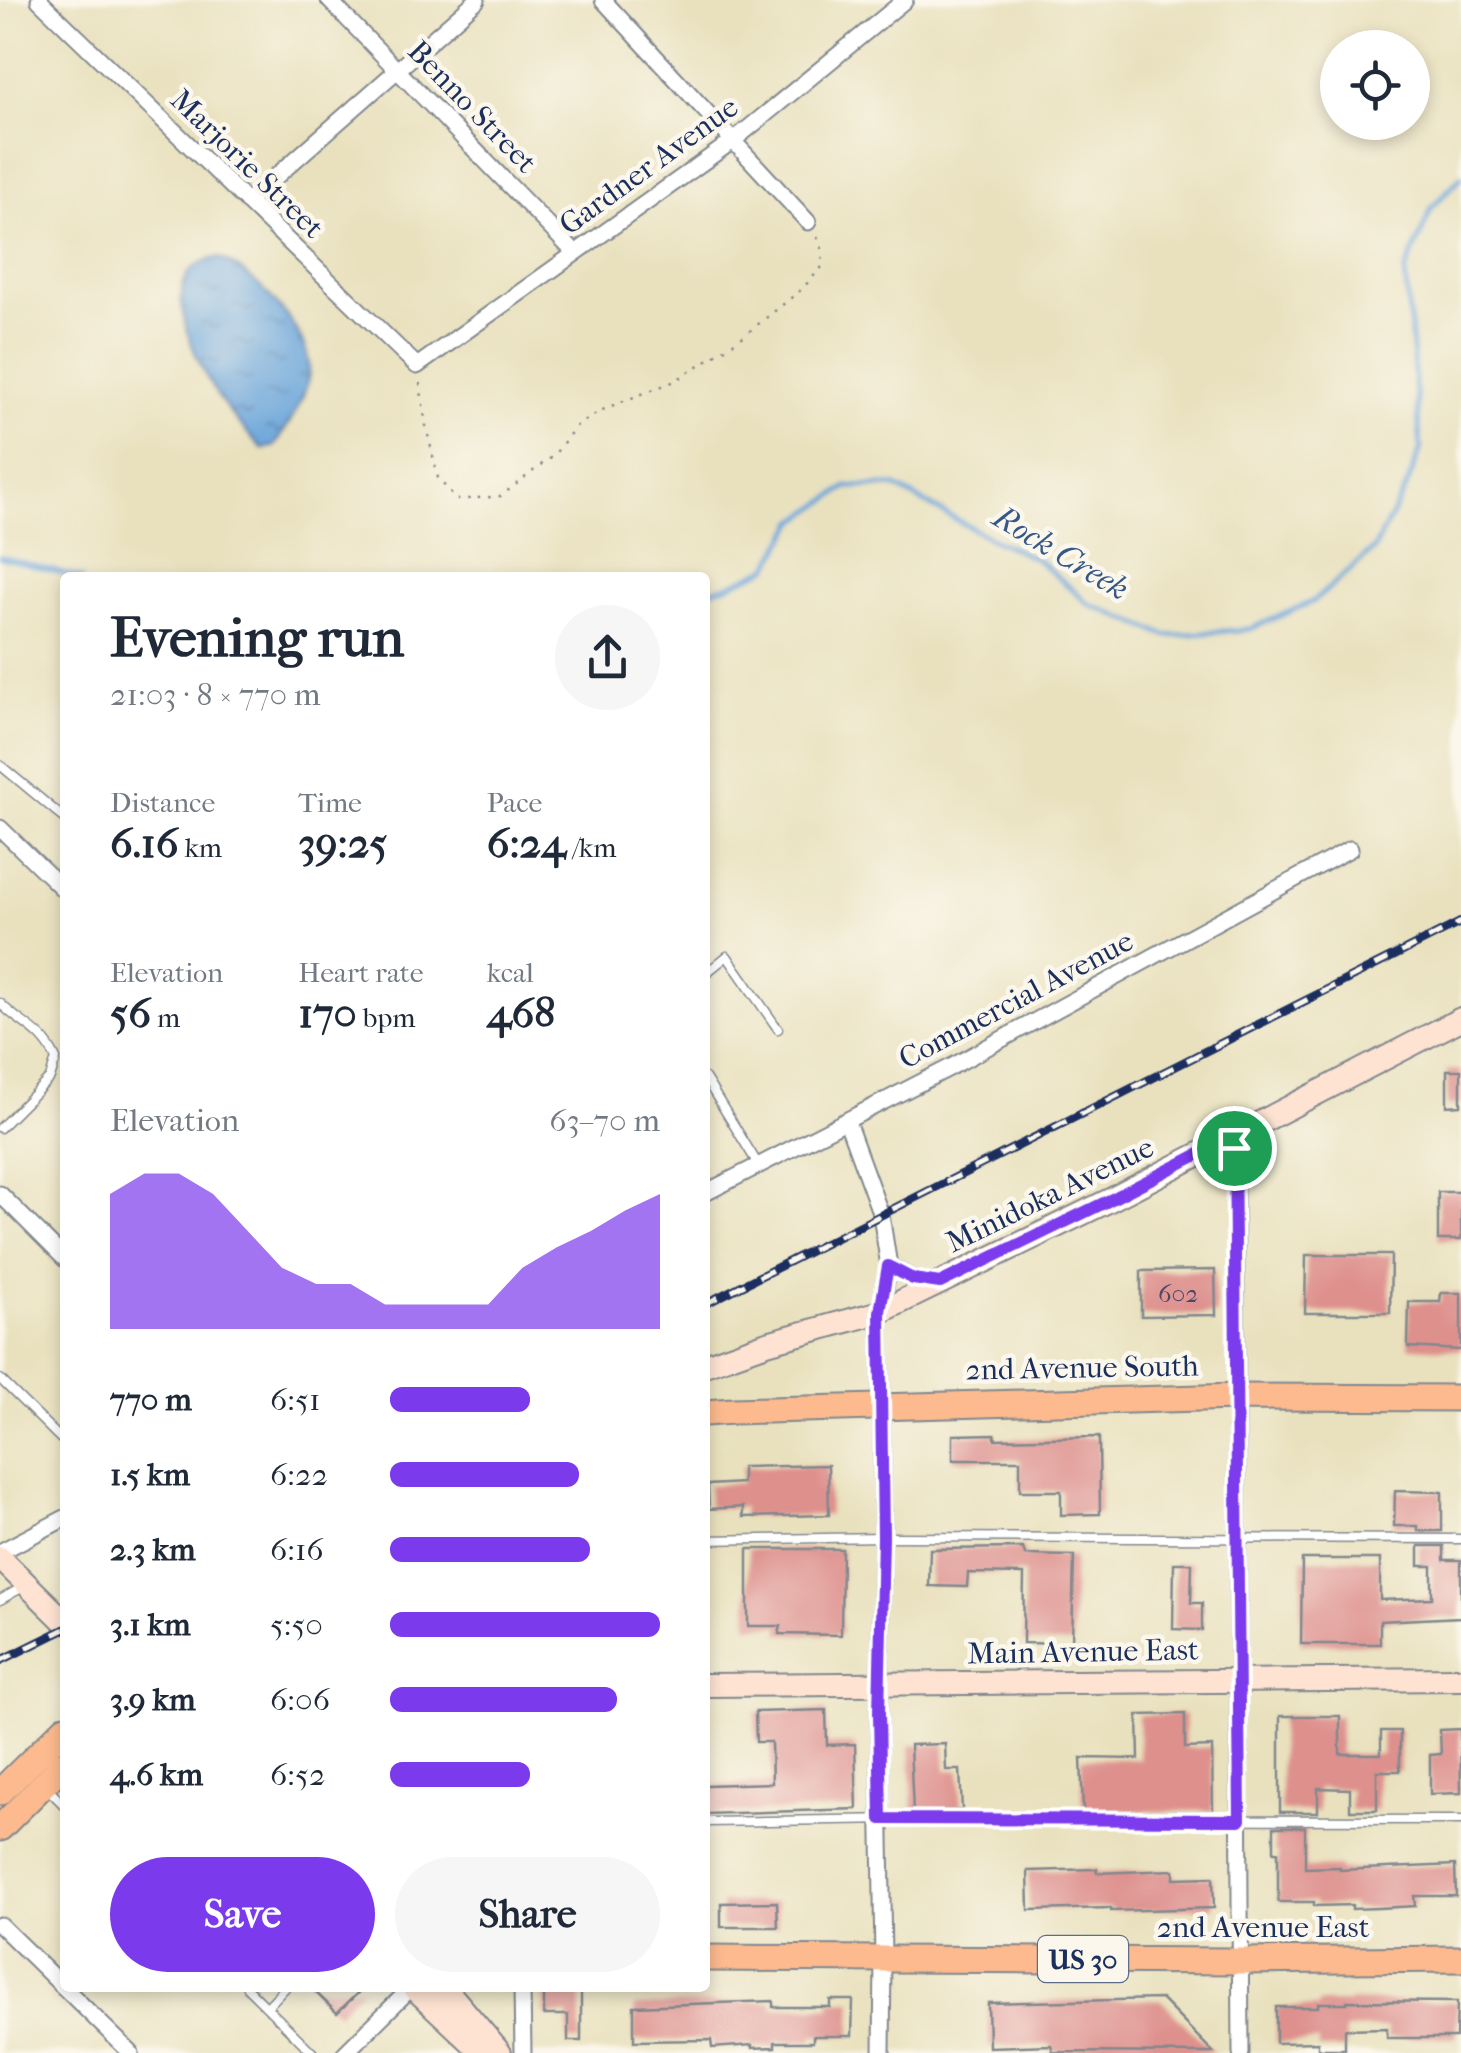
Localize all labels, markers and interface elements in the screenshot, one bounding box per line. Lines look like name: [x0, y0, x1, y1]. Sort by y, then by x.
map controls: [1320, 30, 1430, 140]
button: locate: [1320, 30, 1430, 140]
street label: Benno Street: [400, 34, 544, 180]
street label: Marjorie Street: [163, 82, 331, 246]
street label: Gardner Avenue: [553, 89, 745, 242]
water label: Rock Creek: [985, 497, 1135, 608]
button: share: [555, 605, 660, 710]
text: Evening run: [110, 606, 404, 670]
text: 21:03 · 8 × 770 m: [110, 676, 321, 713]
text: Distance: [110, 786, 215, 819]
text: Time: [298, 786, 362, 819]
text: Pace: [487, 786, 542, 819]
text: 6.16: [110, 819, 178, 868]
text: 39:25: [298, 819, 388, 868]
text: 6:24: [487, 819, 566, 868]
text: km: [178, 831, 222, 864]
text: /km: [566, 831, 617, 864]
street label: Commercial Avenue: [893, 923, 1139, 1076]
text: Elevation: [110, 956, 223, 989]
text: Heart rate: [298, 956, 424, 989]
text: kcal: [487, 956, 534, 989]
text: 56: [110, 989, 151, 1038]
text: 170: [298, 989, 357, 1038]
text: 468: [487, 989, 555, 1038]
text: m: [151, 1001, 180, 1034]
text: bpm: [357, 1001, 416, 1034]
text: Elevation: [110, 1102, 239, 1139]
text: 63–70 m: [549, 1102, 660, 1139]
pin: [1192, 1106, 1277, 1191]
icon: arrive: [1207, 1121, 1262, 1176]
street label: Minidoka Avenue: [941, 1130, 1159, 1260]
house number: 602: [1158, 1279, 1198, 1308]
street label: 2nd Avenue South: [965, 1348, 1199, 1388]
text: 770 m: [110, 1381, 192, 1418]
text: 6:51: [270, 1381, 320, 1418]
text: 1.5 km: [110, 1456, 190, 1493]
text: 6:22: [270, 1456, 328, 1493]
text: 2.3 km: [110, 1531, 196, 1568]
text: 6:16: [270, 1531, 324, 1568]
text: 3.1 km: [110, 1606, 191, 1643]
text: 5:50: [270, 1606, 323, 1643]
street label: Main Avenue East: [967, 1632, 1199, 1672]
text: 3.9 km: [110, 1681, 196, 1718]
text: 6:06: [270, 1681, 330, 1718]
text: 4.6 km: [110, 1756, 203, 1793]
text: 6:52: [270, 1756, 325, 1793]
button: Save: [110, 1857, 375, 1972]
button: Share: [395, 1857, 660, 1972]
street label: 2nd Avenue East: [1157, 1910, 1370, 1945]
road number: US 30: [1038, 1936, 1128, 1982]

